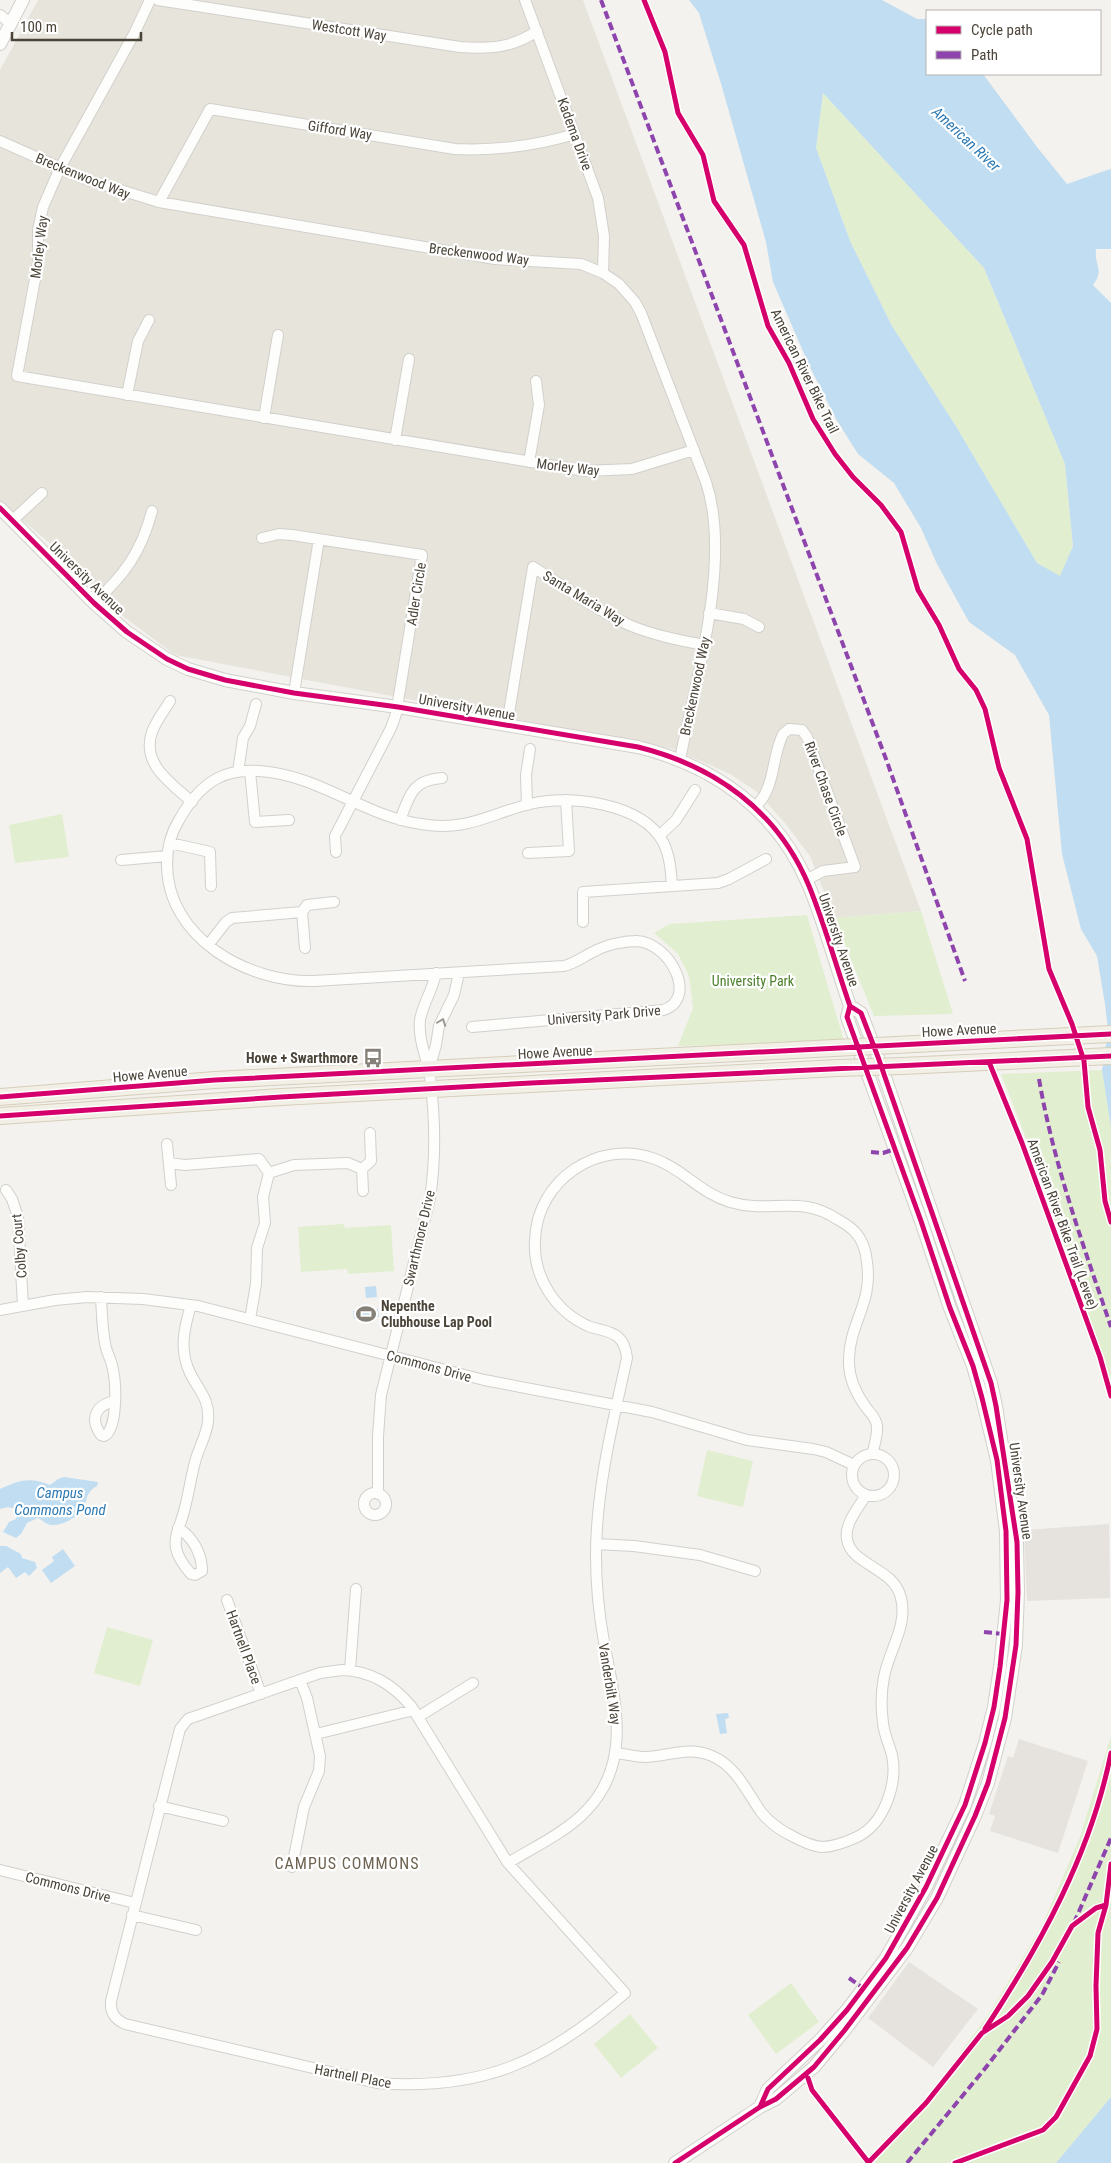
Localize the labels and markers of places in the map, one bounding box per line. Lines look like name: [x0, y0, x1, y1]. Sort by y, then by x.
bus stop icon: Howe + Swarthmore: [362, 1047, 384, 1069]
place label: Howe + Swarthmore: [246, 1050, 358, 1066]
place label: Nepenthe Clubhouse Lap Pool: [381, 1298, 492, 1330]
sports icon: Nepenthe Clubhouse Lap Pool: [355, 1303, 377, 1325]

